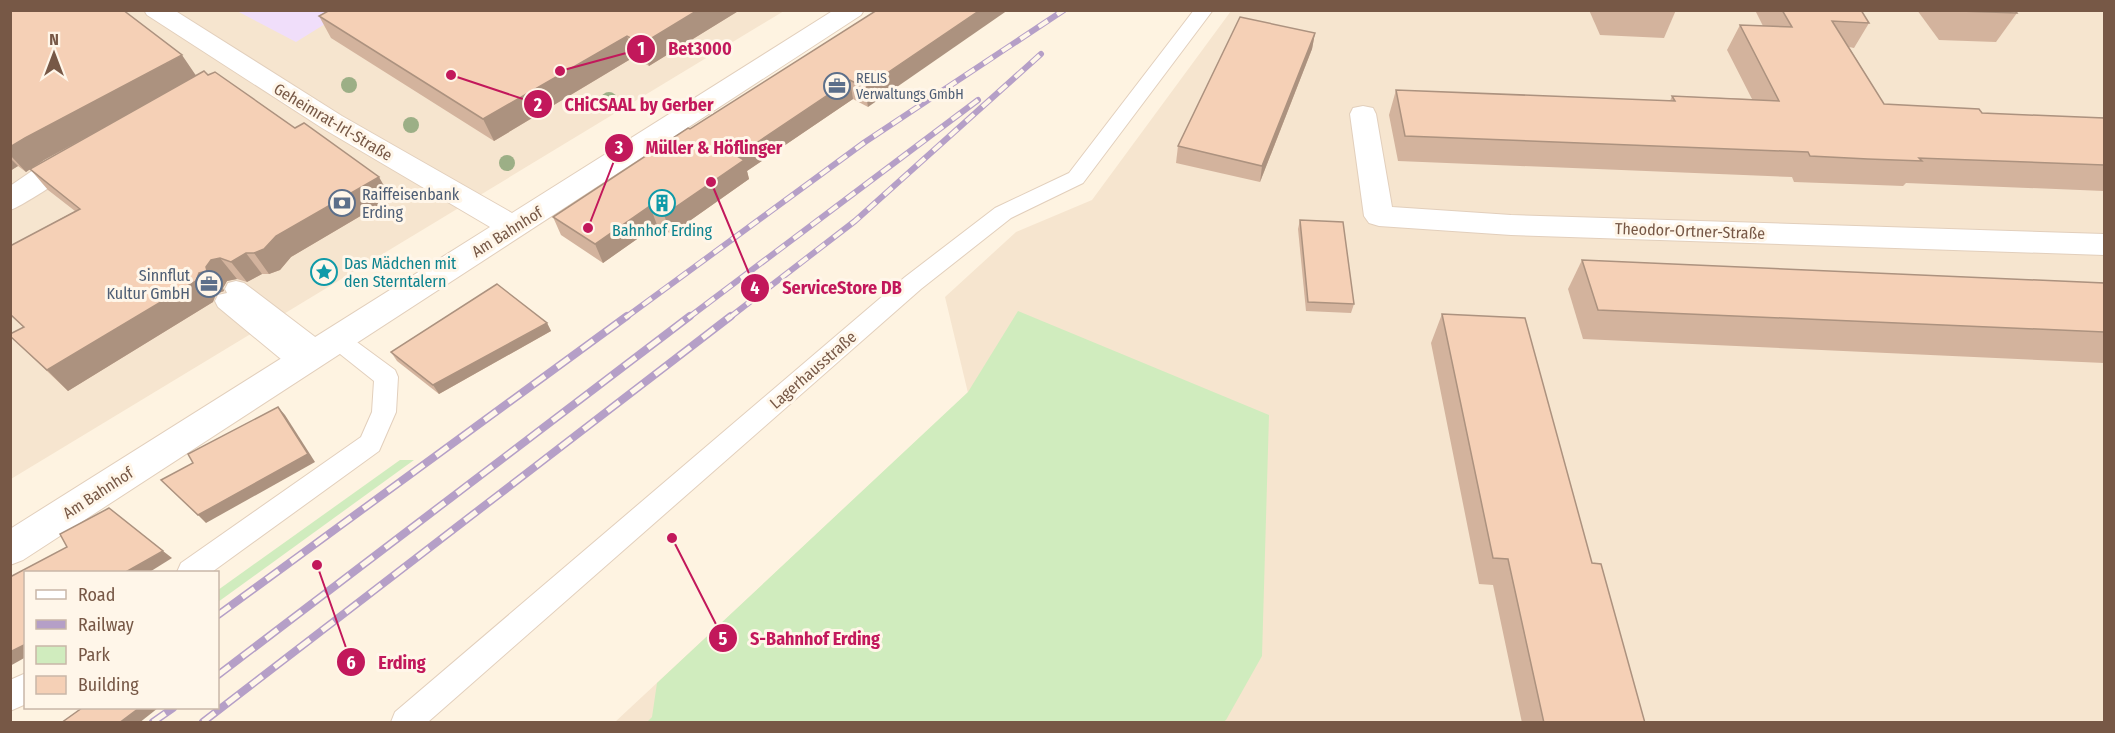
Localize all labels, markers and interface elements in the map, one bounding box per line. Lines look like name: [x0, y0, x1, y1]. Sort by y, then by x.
north arrow: [24, 24, 84, 84]
text: N: [49, 30, 59, 49]
callout: Bet3000: [626, 31, 743, 67]
text: 1: [637, 38, 645, 60]
text: Bet3000: [668, 38, 732, 60]
place label: RELIS Verwaltungs GmbH: [856, 70, 964, 103]
office icon: RELIS Verwaltungs GmbH: [822, 71, 852, 101]
street label: Geheimrat-Irl-Straße: [270, 79, 396, 165]
callout: CHiCSAAL by Gerber: [523, 86, 725, 122]
text: 2: [533, 94, 542, 116]
text: CHiCSAAL by Gerber: [565, 94, 714, 116]
callout: Müller & Höflinger: [604, 130, 795, 166]
text: 3: [614, 137, 624, 159]
text: Müller & Höflinger: [646, 137, 783, 159]
place label: Raiffeisenbank Erding: [362, 185, 460, 222]
bank icon: Raiffeisenbank Erding: [327, 188, 357, 218]
building icon: Bahnhof Erding: [647, 188, 677, 218]
street label: Am Bahnhof: [468, 202, 547, 261]
street label: Theodor-Ortner-Straße: [1615, 219, 1765, 243]
place label: Bahnhof Erding: [612, 221, 712, 240]
place label: Das Mädchen mit den Sterntalern: [344, 254, 457, 291]
place icon: Das Mädchen mit den Sterntalern: [309, 257, 339, 287]
place label: Sinnflut Kultur GmbH: [106, 266, 191, 303]
office icon: Sinnflut Kultur GmbH: [194, 269, 224, 299]
callout: ServiceStore DB: [740, 270, 914, 306]
text: 4: [750, 277, 760, 299]
text: ServiceStore DB: [782, 277, 902, 299]
street label: Lagerhausstraße: [766, 327, 860, 413]
street label: Am Bahnhof: [59, 463, 138, 523]
legend: [24, 571, 219, 709]
text: Road: [78, 584, 115, 606]
text: Railway: [78, 614, 134, 636]
callout: S-Bahnhof Erding: [708, 620, 892, 656]
text: 5: [719, 628, 728, 650]
text: S-Bahnhof Erding: [750, 628, 880, 650]
text: Park: [78, 644, 111, 666]
callout: Erding: [336, 644, 437, 680]
text: 6: [346, 652, 356, 674]
text: Erding: [378, 652, 426, 674]
text: Building: [78, 674, 139, 696]

